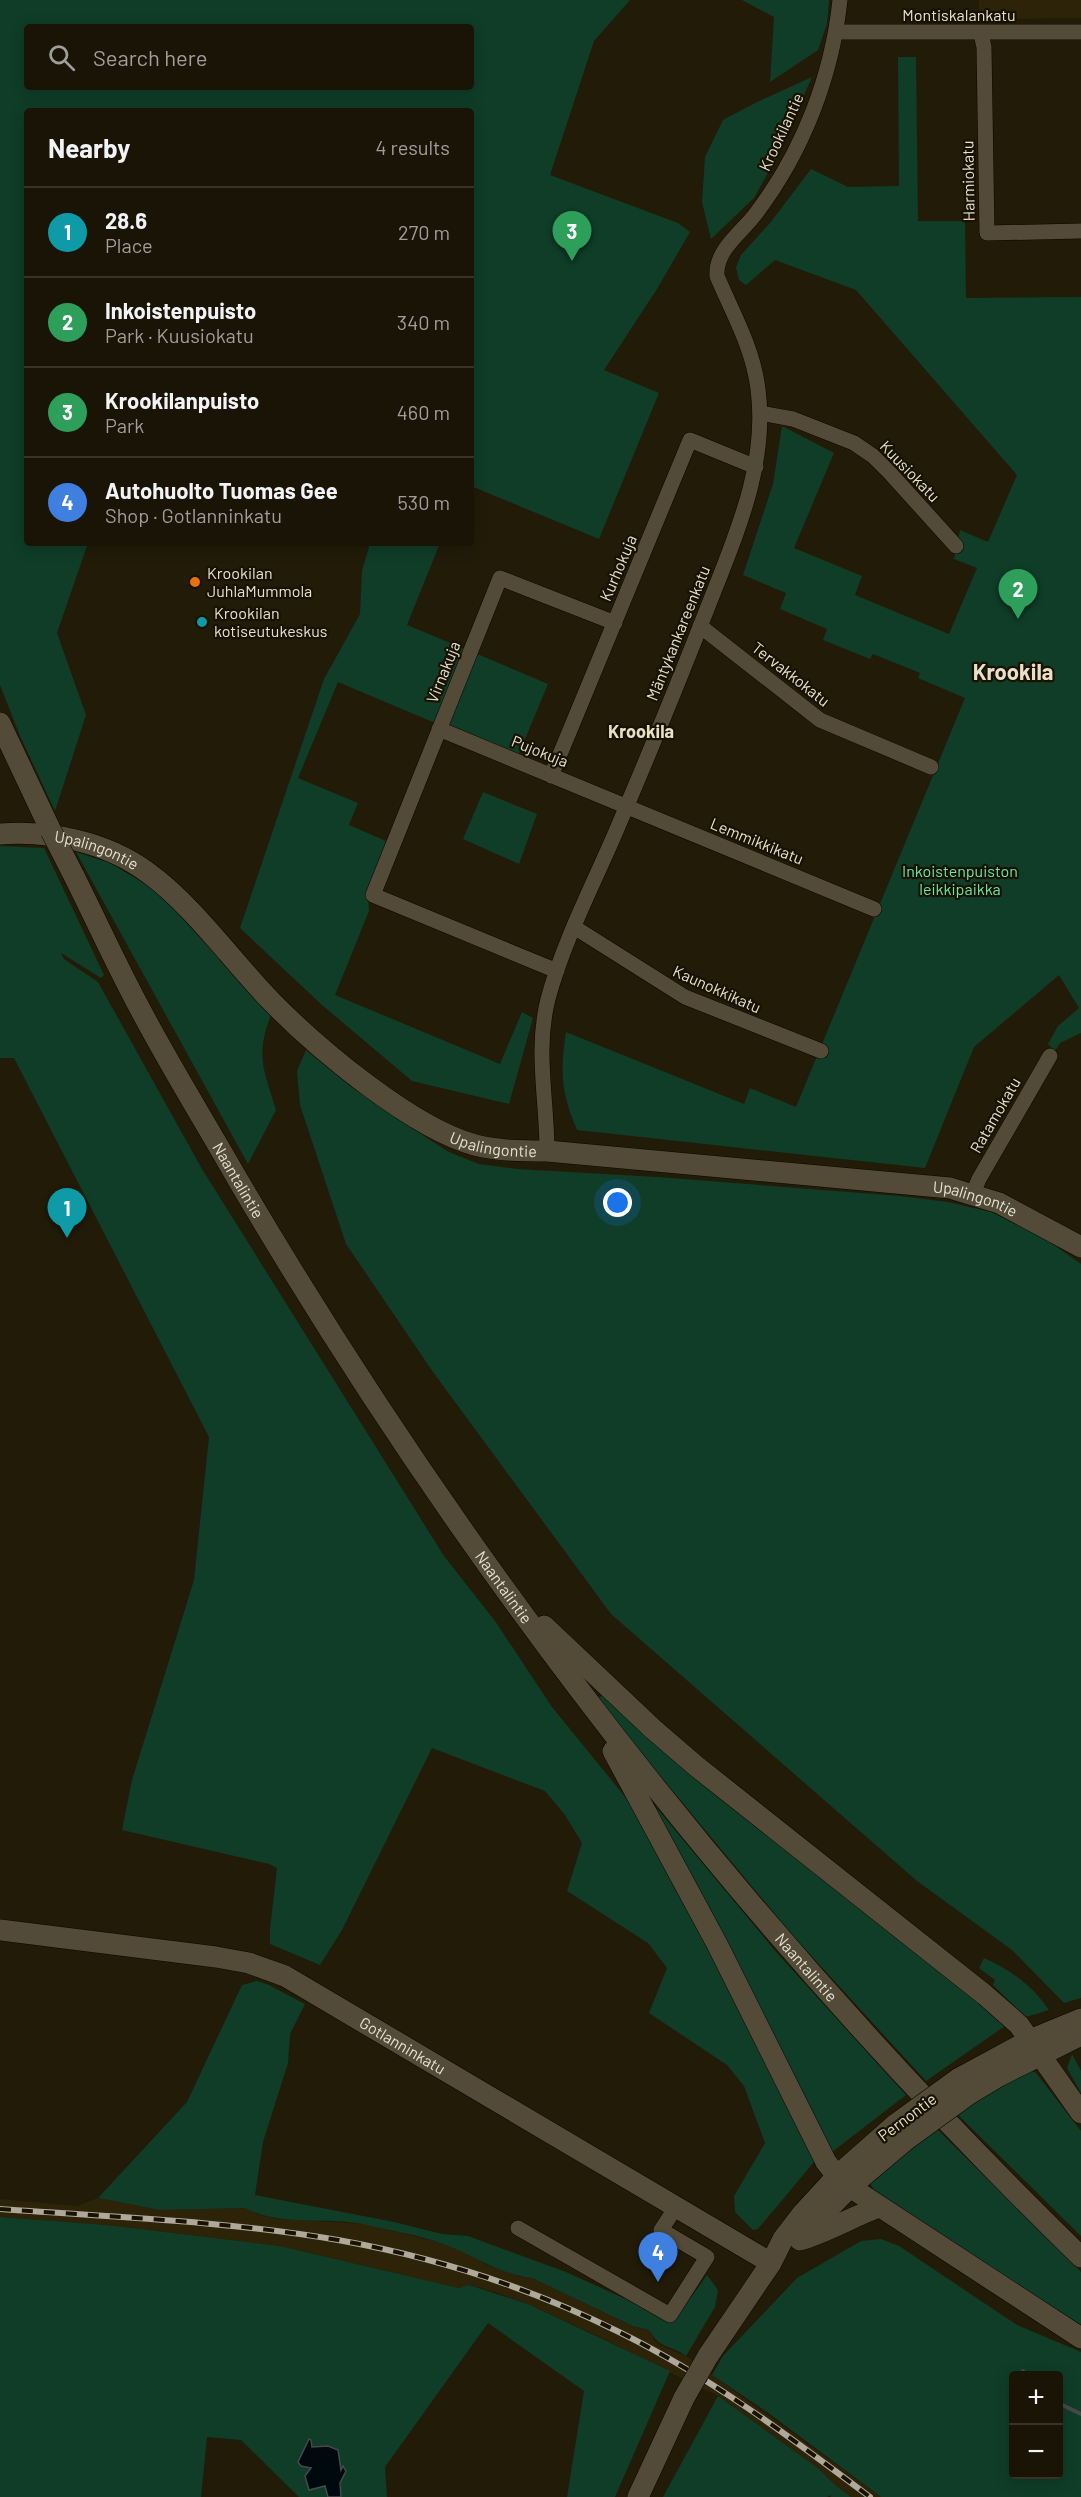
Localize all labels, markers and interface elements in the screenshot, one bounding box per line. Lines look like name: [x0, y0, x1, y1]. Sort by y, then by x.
street label: Montiskalankatu: [902, 5, 1016, 24]
search box: [24, 24, 474, 90]
icon: search: [45, 41, 78, 74]
text: Search here: [93, 44, 207, 70]
street label: Krookilantie: [754, 90, 807, 174]
text: Nearby: [48, 132, 130, 163]
text: 4 results: [375, 135, 450, 159]
street label: Harmiokatu: [957, 140, 978, 222]
text: 28.6: [105, 207, 147, 233]
pin: 3: [552, 212, 592, 261]
text: 1: [64, 220, 71, 244]
text: 270 m: [398, 220, 450, 244]
text: Place: [105, 233, 153, 257]
text: Inkoistenpuisto: [105, 297, 256, 323]
text: 2: [62, 310, 73, 334]
text: 340 m: [397, 310, 450, 334]
text: Park · Kuusiokatu: [105, 323, 254, 347]
text: Krookilanpuisto: [105, 387, 259, 413]
text: 3: [62, 400, 73, 424]
text: 460 m: [397, 400, 450, 424]
text: Park: [105, 413, 144, 437]
street label: Kuusiokatu: [876, 436, 944, 505]
text: Autohuolto Tuomas Gee: [105, 477, 338, 503]
text: 4: [61, 490, 74, 514]
text: 530 m: [398, 490, 450, 514]
text: Shop · Gotlanninkatu: [105, 503, 282, 527]
street label: Kurhokuja: [595, 532, 640, 604]
place label: Krookilan JuhlaMummola: [207, 563, 312, 600]
street label: Mäntykankareenkatu: [642, 563, 713, 703]
pin: 2: [998, 570, 1038, 619]
marker: Krookilan JuhlaMummola: [188, 575, 202, 589]
place label: Krookilan kotiseutukeskus: [214, 603, 328, 640]
marker: Krookilan kotiseutukeskus: [195, 615, 209, 629]
street label: Tervakkokatu: [749, 637, 834, 710]
street label: Virnakuja: [422, 638, 463, 705]
district label: Krookila: [973, 658, 1053, 684]
district label: Krookila: [608, 720, 674, 742]
street label: Pujokuja: [509, 731, 571, 770]
street label: Lemmikkikatu: [708, 813, 806, 868]
street label: Upalingontie: [53, 826, 142, 873]
park label: Inkoistenpuiston leikkipaikka: [902, 861, 1018, 898]
street label: Kaunokkikatu: [670, 961, 764, 1016]
street label: Ratamokatu: [965, 1074, 1024, 1156]
street label: Upalingontie: [447, 1127, 537, 1160]
street label: Naantalintie: [209, 1139, 268, 1221]
street label: Upalingontie: [932, 1176, 1021, 1220]
pin: 1: [48, 1188, 86, 1238]
your location: [603, 1188, 632, 1217]
street label: Naantalintie: [472, 1547, 537, 1627]
street label: Naantalintie: [772, 1929, 842, 2005]
street label: Gotlanninkatu: [356, 2012, 449, 2078]
street label: Pernontie: [874, 2089, 940, 2145]
pin: 4: [638, 2232, 678, 2282]
map controls: [1009, 2371, 1063, 2479]
button: +: [1009, 2371, 1063, 2425]
button: −: [1009, 2425, 1063, 2479]

